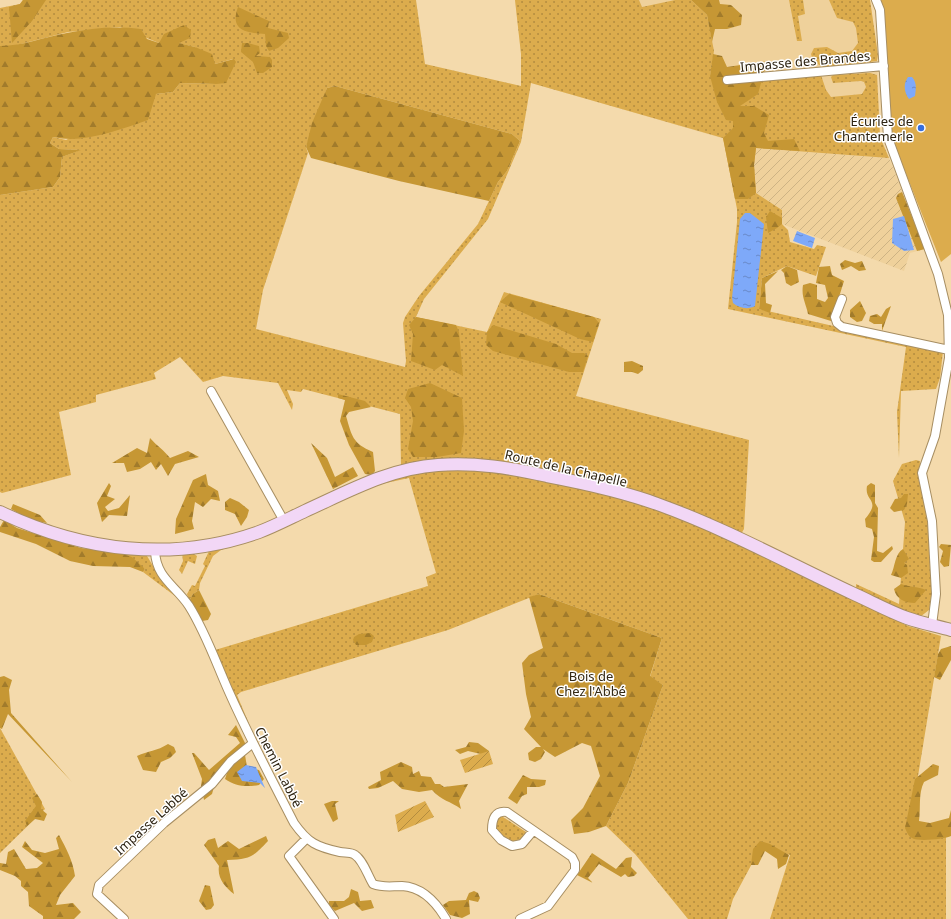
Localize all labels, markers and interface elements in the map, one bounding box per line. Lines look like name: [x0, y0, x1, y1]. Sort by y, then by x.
street label: Impasse des Brandes: [739, 46, 871, 76]
place label: Écuries de Chantemerle: [834, 112, 913, 145]
marker: Écuries de Chantemerle: [916, 123, 926, 133]
street label: Route de la Chapelle: [503, 445, 629, 491]
park label: Bois de Chez l'Abbé: [556, 667, 626, 700]
street label: Chemin Labbé: [251, 724, 307, 810]
street label: Impasse Labbé: [111, 783, 191, 859]

